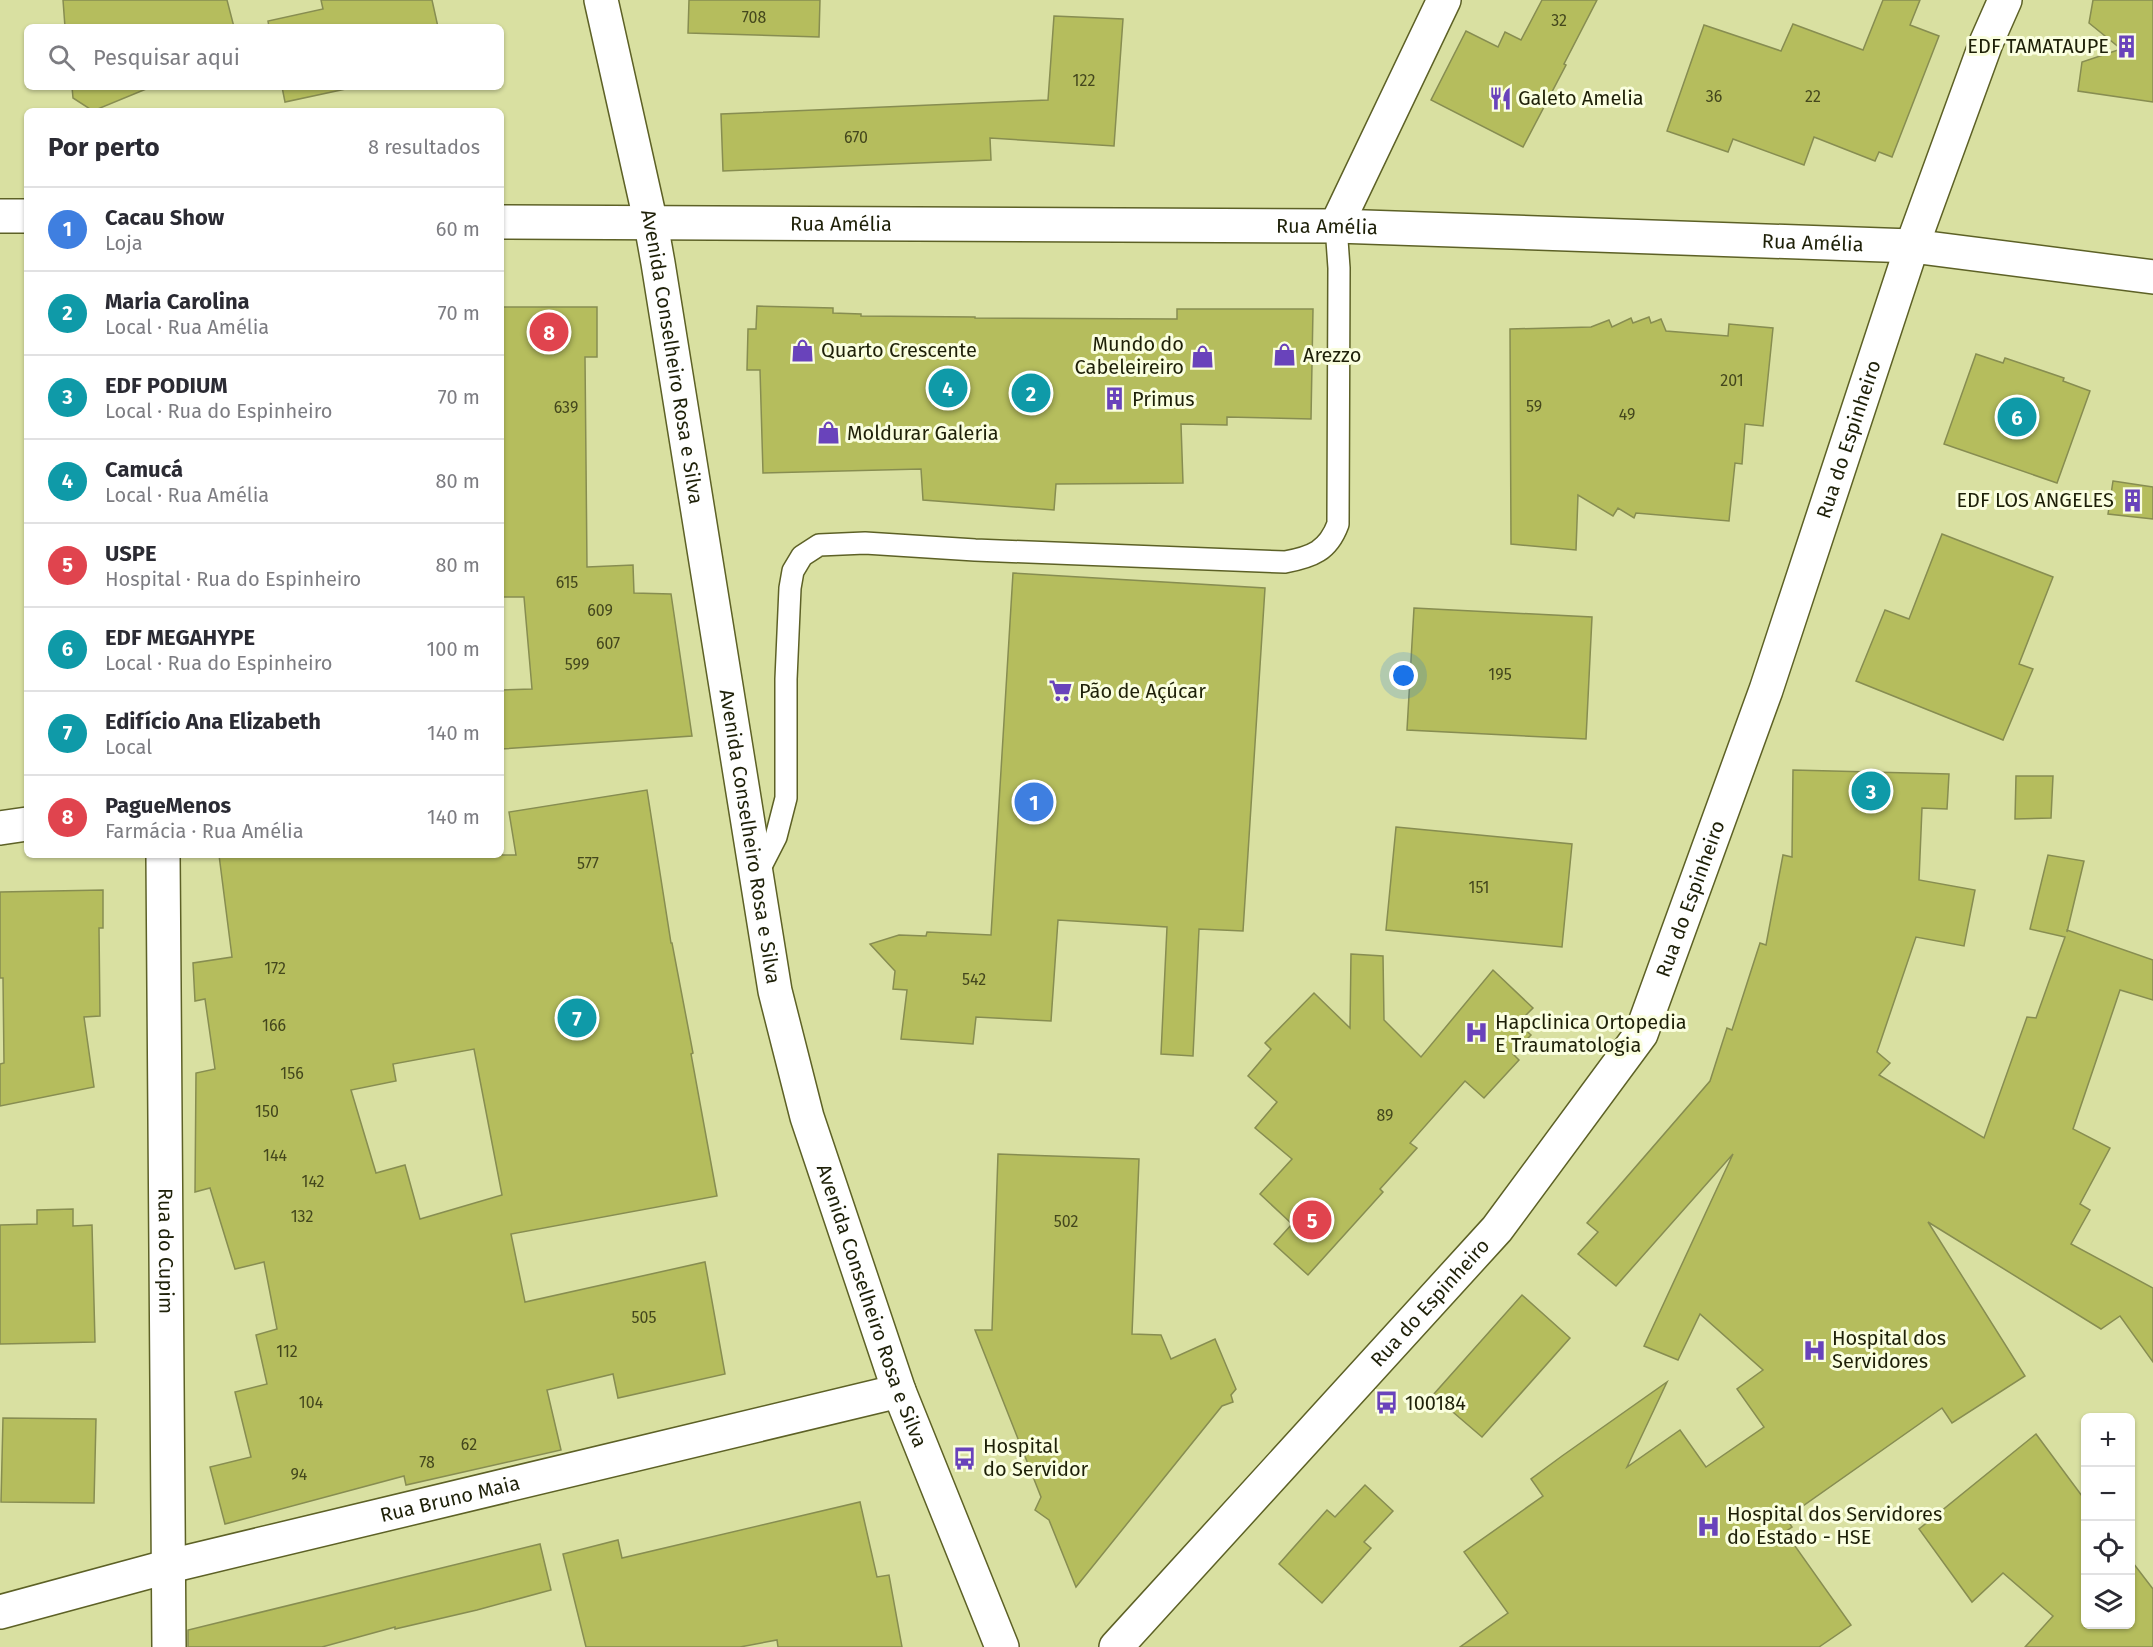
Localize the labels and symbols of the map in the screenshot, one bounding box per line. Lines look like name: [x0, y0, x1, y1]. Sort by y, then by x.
house number: 708: [742, 8, 767, 27]
house number: 32: [1551, 11, 1567, 30]
building icon: EDF TAMATAUPE: [2114, 33, 2140, 59]
place label: EDF TAMATAUPE: [1967, 34, 2109, 58]
house number: 122: [1073, 71, 1095, 90]
restaurant icon: Galeto Amelia: [1487, 85, 1513, 111]
place label: Galeto Amelia: [1518, 86, 1644, 110]
house number: 36: [1706, 87, 1722, 106]
house number: 22: [1805, 87, 1821, 106]
house number: 670: [844, 128, 868, 147]
street label: Avenida Conselheiro Rosa e Silva: [636, 207, 709, 506]
street label: Rua Amélia: [790, 211, 892, 236]
street label: Rua Amélia: [1276, 214, 1378, 239]
street label: Rua Amélia: [1761, 229, 1864, 256]
pin: 8: [530, 310, 568, 354]
place label: Mundo do Cabeleireiro: [1075, 332, 1184, 379]
shop icon: Quarto Crescente: [790, 337, 816, 363]
place label: Quarto Crescente: [821, 338, 977, 362]
shop icon: Arezzo: [1272, 342, 1298, 368]
shop icon: Mundo do Cabeleireiro: [1189, 343, 1215, 369]
place label: Arezzo: [1303, 343, 1361, 367]
street label: Rua do Espinheiro: [1811, 357, 1886, 521]
pin: 4: [928, 366, 968, 410]
pin: 2: [1012, 370, 1050, 416]
house number: 201: [1720, 371, 1744, 390]
building icon: Primus: [1101, 386, 1127, 412]
place label: Primus: [1132, 387, 1195, 411]
pin: 6: [1998, 394, 2036, 440]
house number: 59: [1526, 397, 1542, 416]
house number: 639: [554, 398, 578, 417]
house number: 49: [1619, 405, 1635, 424]
shop icon: Moldurar Galeria: [816, 420, 842, 446]
place label: Moldurar Galeria: [847, 421, 999, 445]
building icon: EDF LOS ANGELES: [2119, 487, 2145, 513]
place label: EDF LOS ANGELES: [1956, 488, 2114, 512]
house number: 615: [556, 573, 578, 592]
house number: 609: [587, 601, 613, 620]
house number: 607: [596, 634, 620, 653]
house number: 599: [565, 655, 589, 674]
your location: [1389, 661, 1418, 690]
house number: 195: [1488, 665, 1512, 684]
supermarket icon: Pão de Açúcar: [1048, 678, 1074, 704]
place label: Pão de Açúcar: [1079, 679, 1206, 704]
street label: Avenida Conselheiro Rosa e Silva: [715, 687, 786, 986]
pin: 3: [1852, 768, 1890, 814]
pin: 1: [1014, 780, 1054, 824]
street label: Rua do Espinheiro: [1651, 817, 1730, 980]
house number: 577: [577, 854, 599, 873]
house number: 151: [1468, 878, 1490, 897]
house number: 172: [264, 959, 286, 978]
house number: 542: [962, 970, 986, 989]
pin: 7: [558, 996, 596, 1040]
place label: Hapclinica Ortopedia E Traumatologia: [1495, 1010, 1687, 1057]
house number: 166: [262, 1016, 286, 1035]
hospital icon: Hapclinica Ortopedia E Traumatologia: [1464, 1020, 1490, 1046]
house number: 156: [280, 1064, 304, 1083]
house number: 150: [255, 1102, 279, 1121]
house number: 89: [1377, 1106, 1393, 1125]
house number: 144: [263, 1146, 287, 1165]
street label: Avenida Conselheiro Rosa e Silva: [812, 1161, 932, 1451]
house number: 142: [301, 1172, 325, 1191]
street label: Rua do Cupim: [154, 1188, 178, 1314]
pin: 5: [1292, 1198, 1332, 1242]
house number: 132: [291, 1207, 313, 1226]
house number: 502: [1054, 1212, 1078, 1231]
street label: Rua do Espinheiro: [1365, 1233, 1494, 1372]
house number: 505: [632, 1308, 656, 1327]
place label: Hospital dos Servidores: [1832, 1326, 1946, 1373]
hospital icon: Hospital dos Servidores: [1801, 1337, 1827, 1363]
house number: 112: [276, 1342, 298, 1361]
bus stop icon: 100184: [1374, 1390, 1400, 1416]
place label: 100184: [1405, 1391, 1466, 1415]
house number: 104: [299, 1393, 324, 1412]
place label: Hospital do Servidor: [983, 1434, 1089, 1481]
house number: 62: [461, 1435, 477, 1454]
bus stop icon: Hospital do Servidor: [952, 1445, 978, 1471]
house number: 78: [419, 1453, 435, 1472]
house number: 94: [291, 1465, 308, 1484]
street label: Rua Bruno Maia: [378, 1470, 522, 1527]
place label: Hospital dos Servidores do Estado - HSE: [1727, 1502, 1942, 1549]
hospital icon: Hospital dos Servidores do Estado - HSE: [1696, 1513, 1722, 1539]

